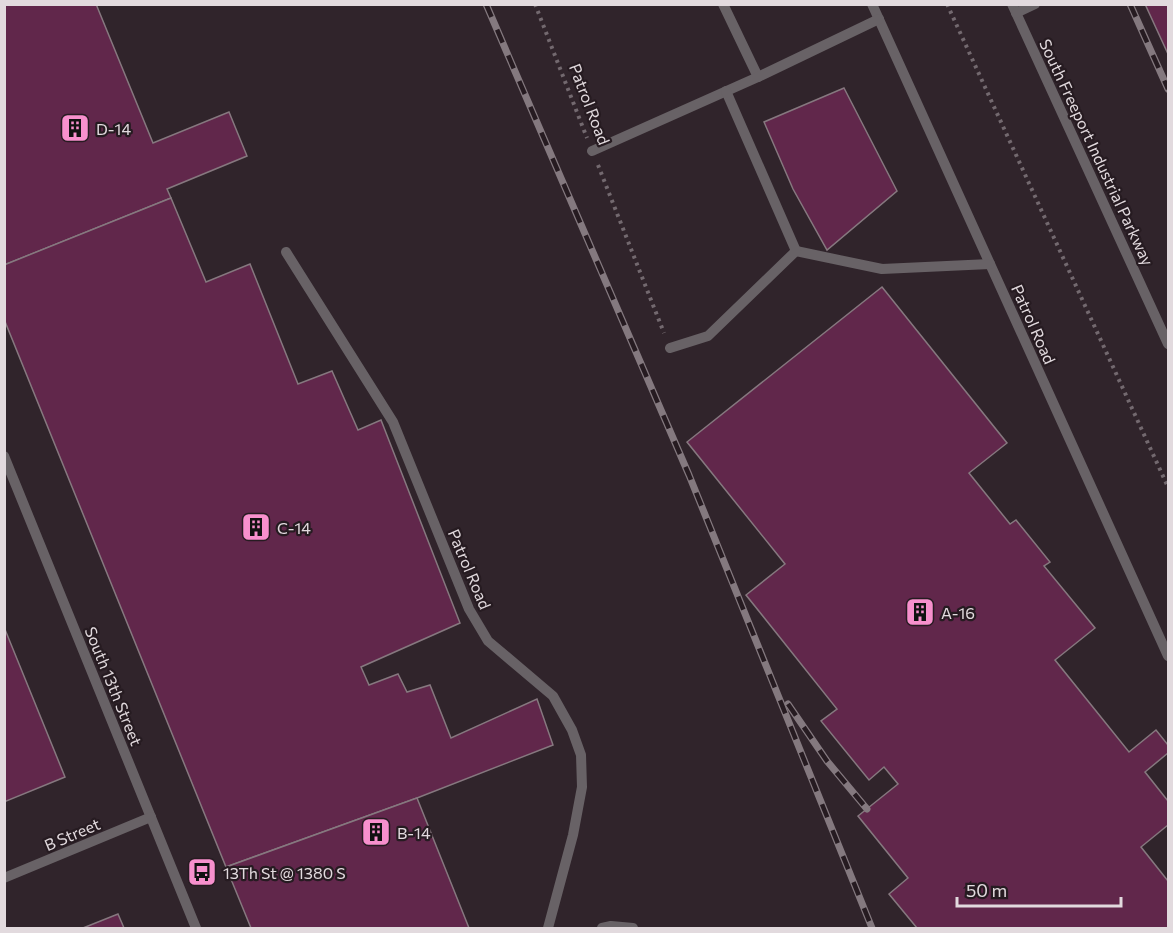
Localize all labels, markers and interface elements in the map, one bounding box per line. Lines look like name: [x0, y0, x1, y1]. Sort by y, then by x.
street label: South Freeport Industrial Parkway: [1036, 36, 1158, 268]
street label: Patrol Road: [566, 61, 614, 147]
building icon: D-14: [59, 112, 91, 144]
place label: D-14: [96, 119, 131, 138]
street label: Patrol Road: [1008, 281, 1060, 367]
building icon: C-14: [240, 511, 272, 543]
place label: C-14: [277, 518, 311, 537]
street label: Patrol Road: [445, 526, 495, 612]
building icon: A-16: [904, 596, 936, 628]
place label: A-16: [941, 603, 975, 622]
street label: South 13th Street: [81, 624, 147, 749]
street label: B Street: [41, 814, 103, 854]
building icon: B-14: [360, 816, 392, 848]
place label: B-14: [397, 823, 431, 842]
bus stop icon: 13Th St @ 1380 S: [186, 856, 218, 888]
place label: 13Th St @ 1380 S: [223, 863, 346, 882]
scale bar: [957, 870, 1120, 908]
text: 50 m: [966, 879, 1007, 901]

